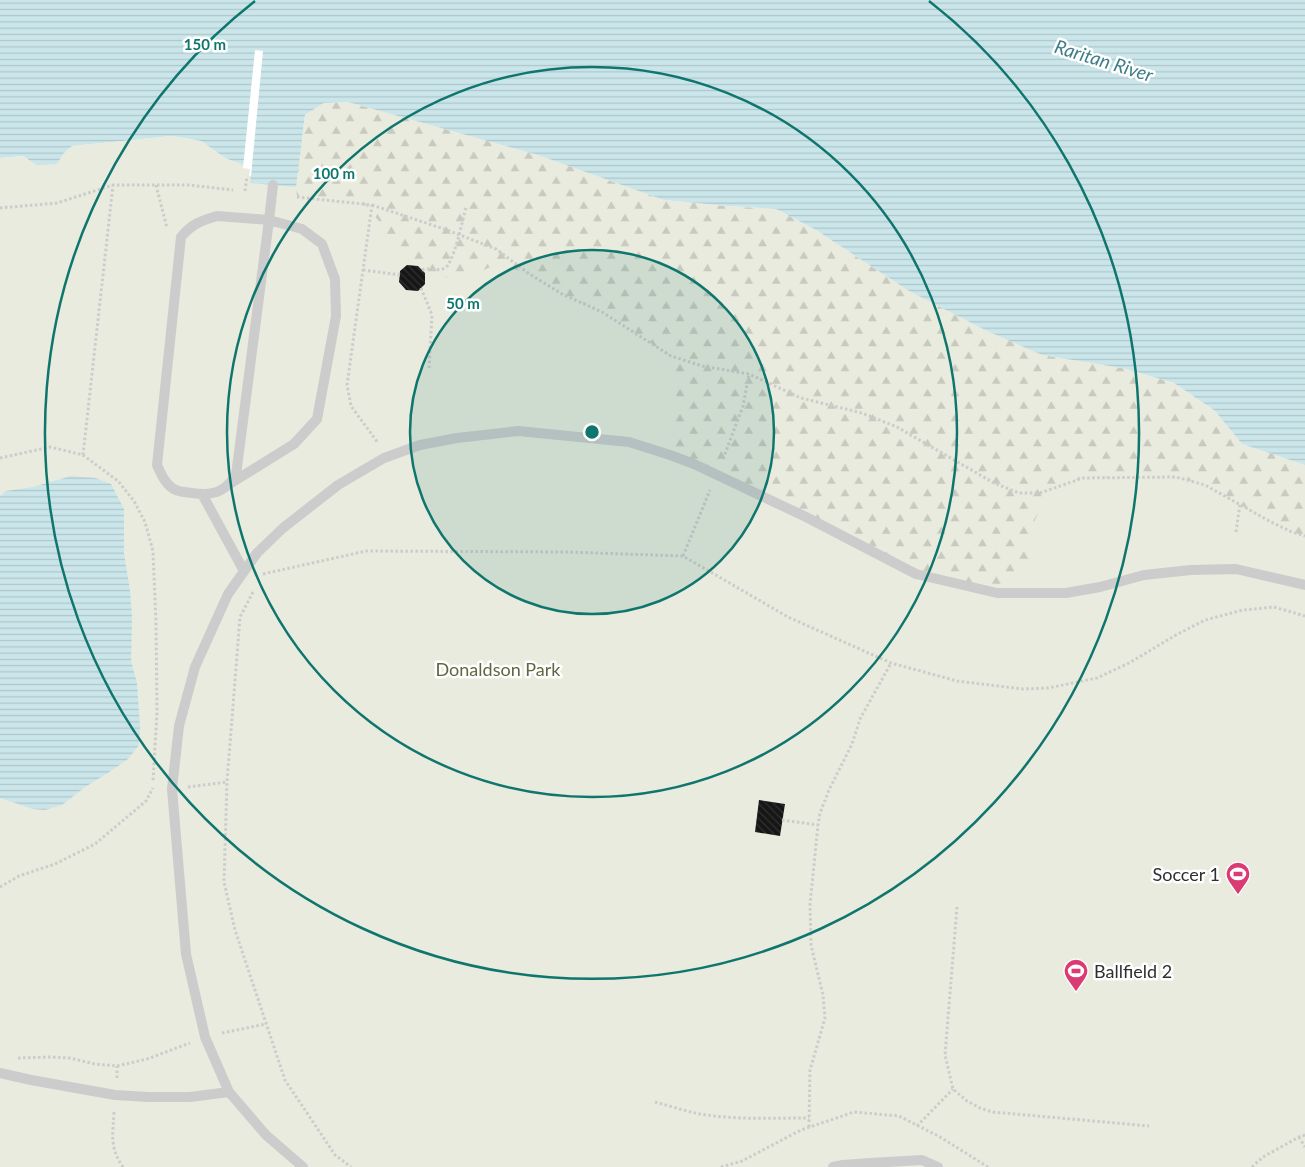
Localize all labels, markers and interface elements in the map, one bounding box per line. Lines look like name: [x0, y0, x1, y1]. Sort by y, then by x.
water label: Raritan River: [1052, 34, 1157, 86]
text: 150 m: [184, 35, 226, 53]
text: 100 m: [313, 164, 355, 182]
text: 50 m: [446, 294, 480, 312]
centre of rings: [583, 423, 601, 441]
park label: Donaldson Park: [436, 658, 561, 680]
sports icon: Soccer 1: [1225, 861, 1251, 895]
place label: Soccer 1: [1152, 863, 1220, 885]
sports icon: Ballfield 2: [1063, 958, 1089, 992]
place label: Ballfield 2: [1094, 960, 1172, 982]

